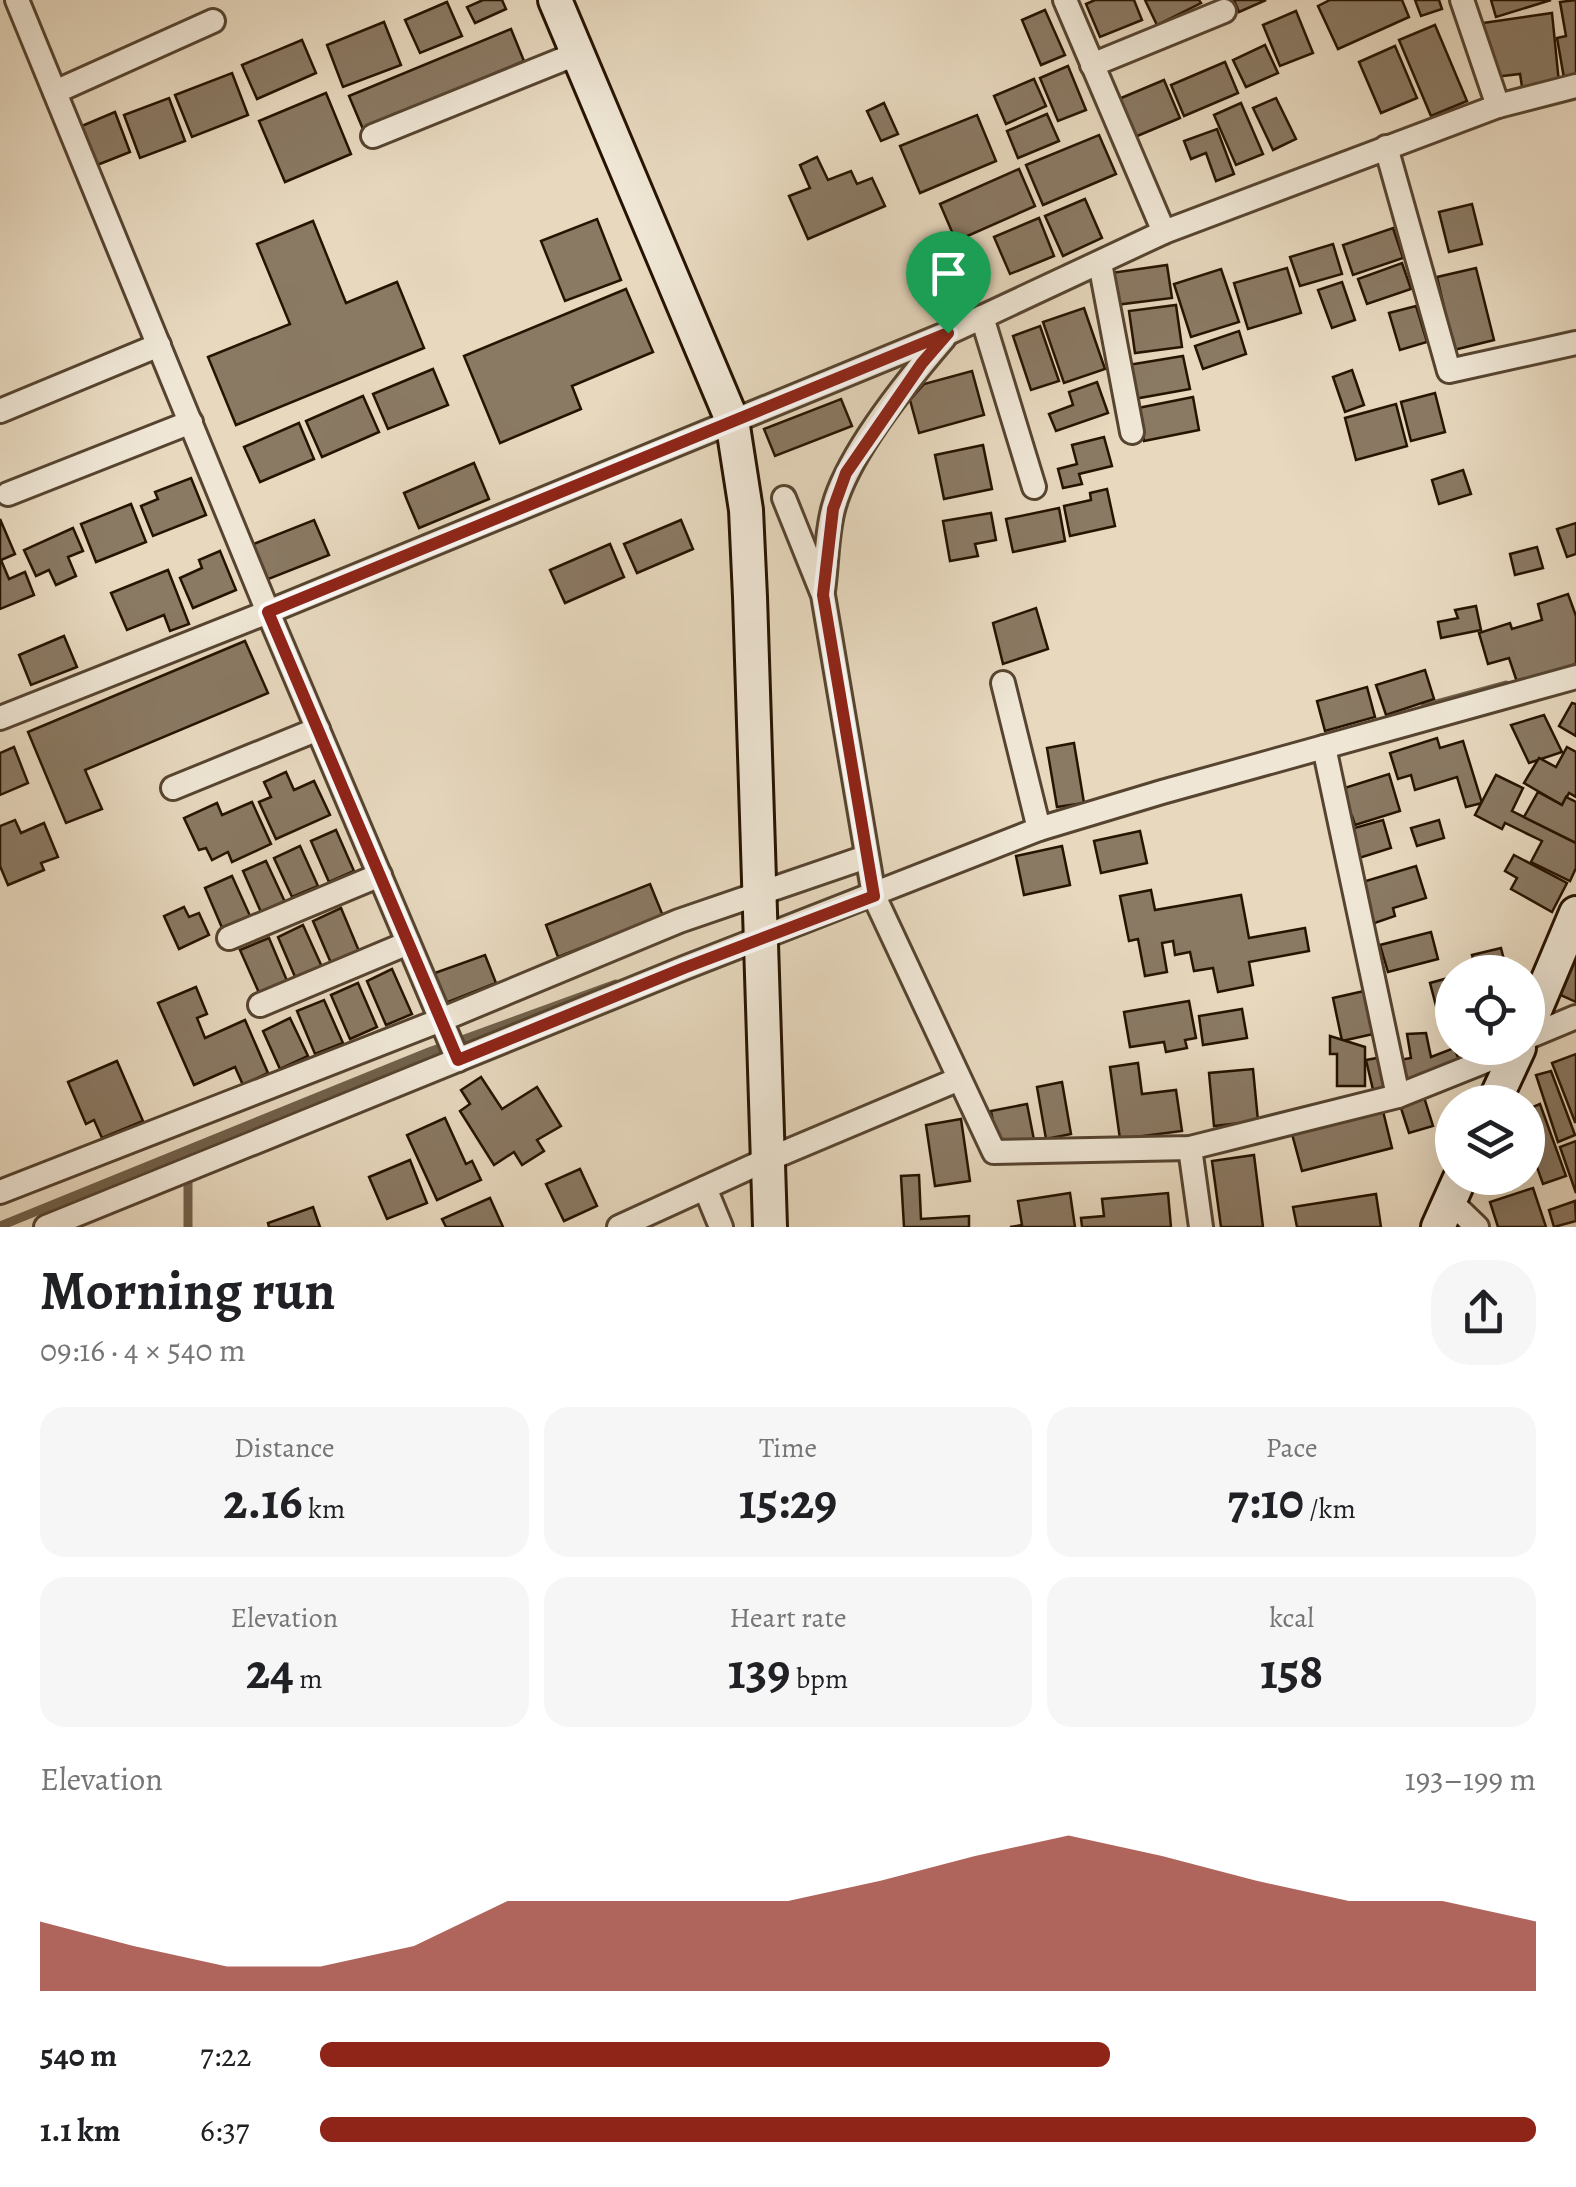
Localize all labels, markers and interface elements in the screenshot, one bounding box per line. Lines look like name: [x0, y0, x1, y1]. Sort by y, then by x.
pin: [906, 231, 991, 334]
icon: arrive: [921, 246, 976, 301]
map controls: [1435, 955, 1545, 1195]
button: locate: [1435, 955, 1545, 1065]
button: layers: [1435, 1085, 1545, 1195]
text: Morning run: [40, 1253, 335, 1328]
button: share: [1431, 1260, 1536, 1365]
text: 09:16 · 4 × 540 m: [40, 1328, 246, 1372]
text: Distance: [234, 1429, 335, 1467]
text: Time: [759, 1429, 817, 1467]
text: Pace: [1266, 1429, 1318, 1467]
text: 2.16: [223, 1467, 303, 1535]
text: 15:29: [739, 1467, 837, 1535]
text: 7:10: [1228, 1467, 1304, 1535]
text: km: [303, 1490, 345, 1528]
text: /km: [1304, 1490, 1356, 1528]
text: Elevation: [231, 1599, 338, 1637]
text: Heart rate: [730, 1599, 846, 1637]
text: kcal: [1269, 1599, 1314, 1637]
text: 24: [246, 1637, 294, 1705]
text: 139: [728, 1637, 790, 1705]
text: 158: [1260, 1637, 1323, 1705]
text: m: [294, 1660, 323, 1698]
text: bpm: [790, 1660, 848, 1698]
text: Elevation: [40, 1757, 163, 1801]
text: 193–199 m: [1405, 1757, 1536, 1801]
text: 540 m: [40, 2033, 117, 2077]
text: 7:22: [200, 2033, 251, 2077]
text: 1.1 km: [40, 2108, 121, 2152]
text: 6:37: [200, 2108, 249, 2152]

